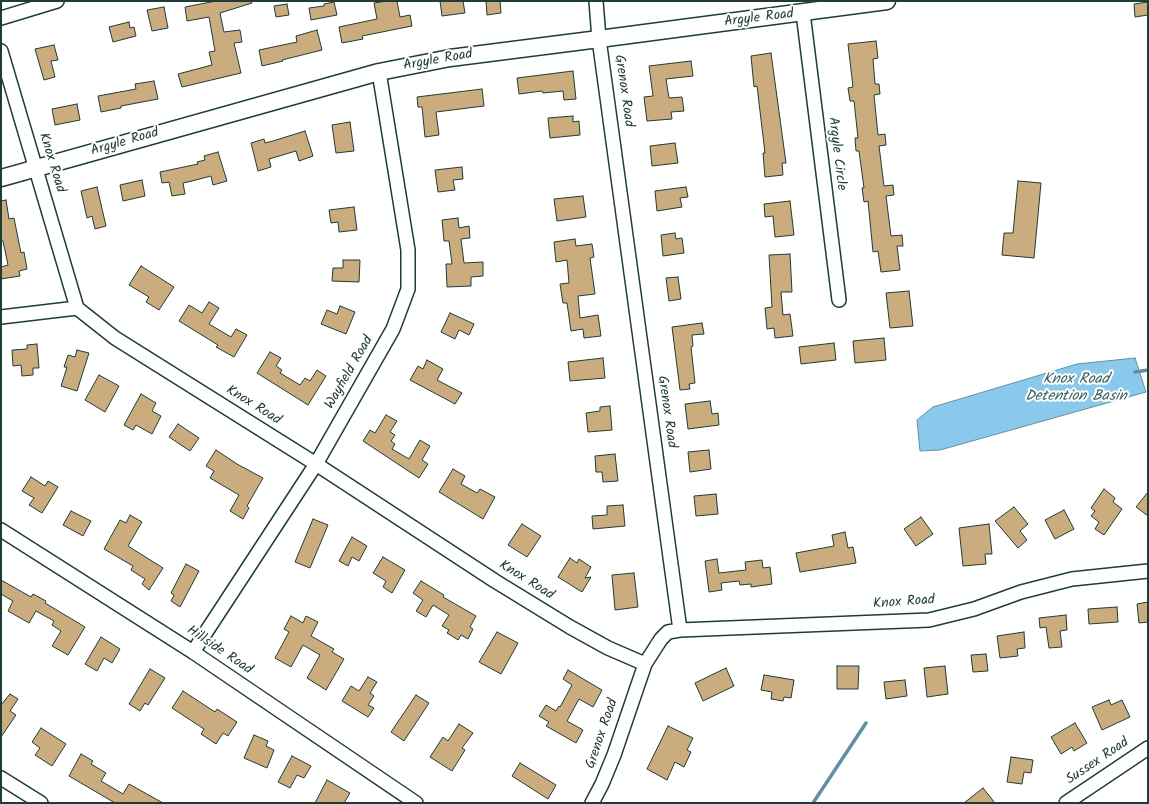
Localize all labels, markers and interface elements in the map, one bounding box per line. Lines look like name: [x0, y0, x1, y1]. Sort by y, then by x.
street label: Argyle Road: [723, 6, 795, 32]
street label: Argyle Road: [402, 47, 474, 75]
street label: Grenox Road: [610, 54, 636, 128]
street label: Argyle Circle: [823, 116, 849, 192]
street label: Argyle Road: [89, 125, 161, 161]
street label: Knox Road: [34, 131, 68, 195]
street label: Wayfield Road: [322, 333, 378, 413]
water label: Knox Road Detention Basin: [1025, 371, 1127, 406]
street label: Grenox Road: [653, 375, 679, 449]
street label: Knox Road: [222, 383, 284, 429]
street label: Knox Road: [495, 558, 557, 604]
street label: Knox Road: [873, 592, 935, 614]
street label: Hillside Road: [183, 623, 255, 679]
street label: Grenox Road: [583, 697, 623, 771]
street label: Sussex Road: [1063, 735, 1133, 789]

